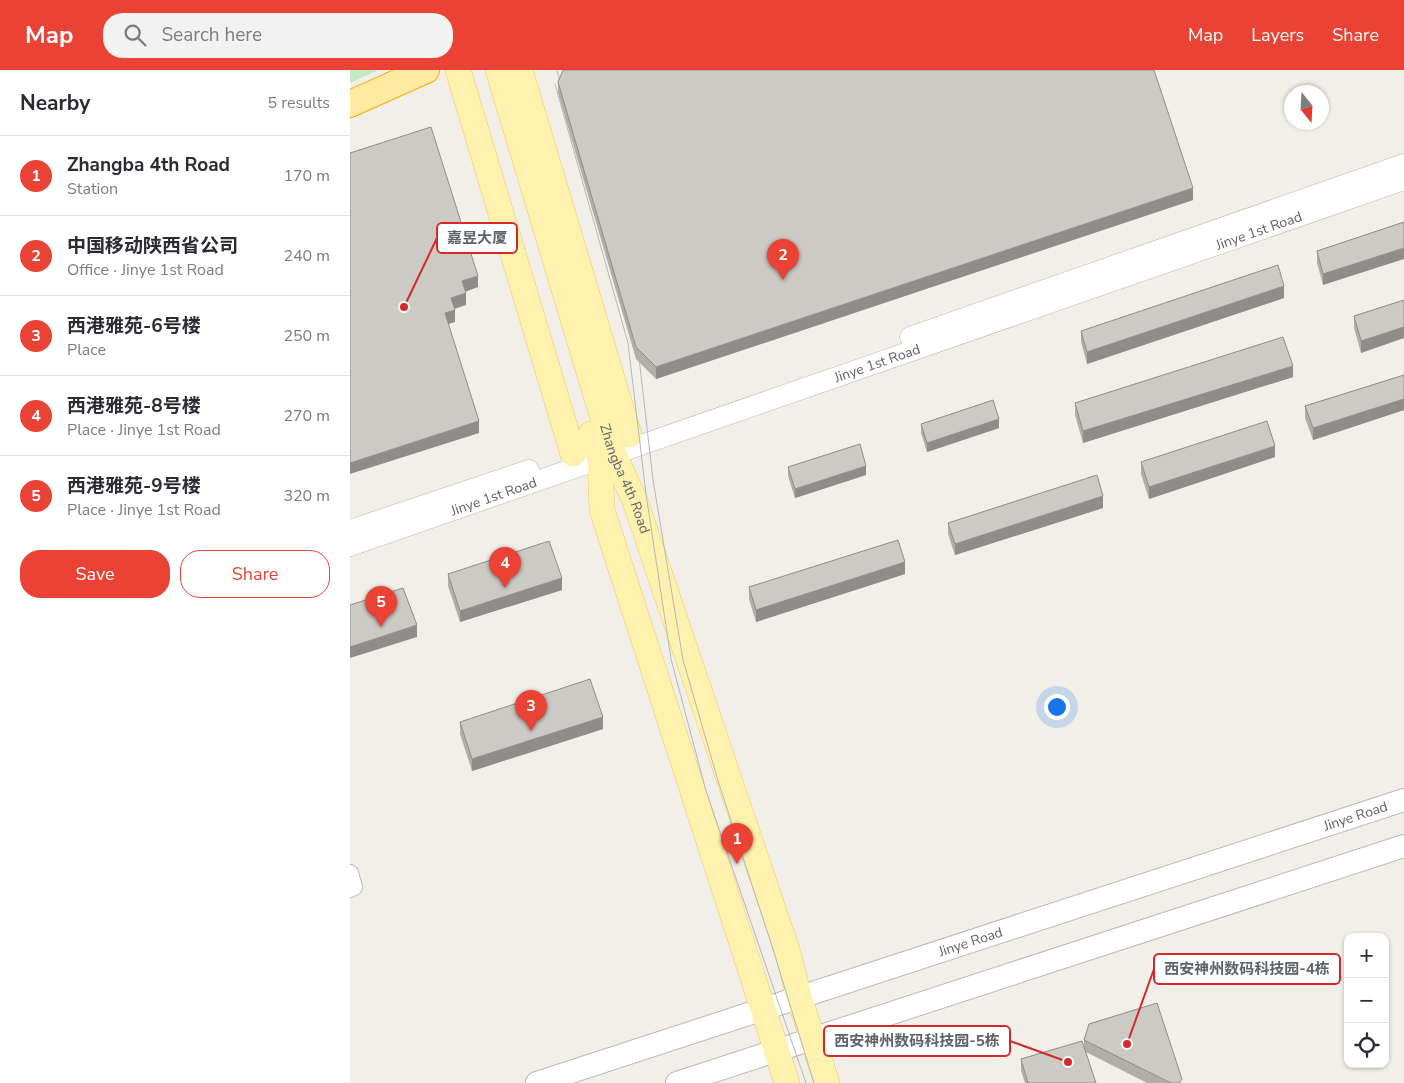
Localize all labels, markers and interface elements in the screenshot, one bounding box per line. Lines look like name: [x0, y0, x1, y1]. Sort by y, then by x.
search box: [103, 13, 453, 58]
text: Map: [25, 19, 73, 51]
icon: search: [121, 21, 149, 49]
text: Search here: [161, 22, 262, 48]
text: Map: [1188, 23, 1223, 47]
text: Layers: [1251, 23, 1304, 47]
text: Share: [1332, 23, 1379, 47]
north arrow: [1284, 85, 1329, 130]
text: Nearby: [20, 89, 90, 117]
text: 5 results: [268, 92, 330, 114]
text: Zhangba 4th Road: [67, 152, 230, 178]
text: 1: [31, 165, 41, 187]
text: 170 m: [283, 165, 330, 187]
text: Station: [67, 178, 118, 200]
street label: Jinye 1st Road: [1212, 207, 1305, 255]
callout: 嘉昱大厦: [437, 223, 517, 253]
text: 嘉昱大厦: [447, 228, 507, 248]
text: 中国移动陕西省公司: [67, 233, 238, 259]
pin: 2: [767, 239, 799, 280]
text: 2: [31, 245, 41, 267]
text: 240 m: [283, 245, 330, 267]
text: Office · Jinye 1st Road: [67, 259, 224, 281]
text: 西港雅苑-6号楼: [67, 313, 201, 339]
text: 3: [31, 325, 41, 347]
text: 250 m: [283, 325, 330, 347]
text: Place: [67, 339, 106, 361]
street label: Jinye 1st Road: [831, 340, 923, 388]
text: 西港雅苑-8号楼: [67, 393, 201, 419]
text: 4: [31, 405, 41, 427]
text: 270 m: [283, 405, 330, 427]
text: Place · Jinye 1st Road: [67, 419, 221, 441]
street label: Zhangba 4th Road: [595, 421, 654, 536]
text: 西港雅苑-9号楼: [67, 473, 201, 499]
street label: Jinye 1st Road: [447, 473, 539, 521]
text: 5: [31, 485, 41, 507]
text: 320 m: [283, 485, 330, 507]
text: Place · Jinye 1st Road: [67, 499, 221, 521]
pin: 4: [489, 547, 521, 588]
button: Save: [20, 550, 170, 598]
button: Share: [180, 550, 330, 598]
pin: 5: [365, 586, 397, 627]
pin: 3: [515, 690, 547, 731]
your location: [1044, 694, 1070, 720]
street label: Jinye Road: [1320, 797, 1390, 836]
pin: 1: [721, 823, 753, 864]
street label: Jinye Road: [935, 923, 1005, 962]
map controls: [1344, 933, 1389, 1068]
button: +: [1344, 933, 1389, 978]
callout: 西安神州数码科技园-4栋: [1154, 954, 1340, 984]
text: 西安神州数码科技园-4栋: [1164, 959, 1330, 979]
button: −: [1344, 978, 1389, 1023]
button: locate: [1344, 1023, 1389, 1068]
callout: 西安神州数码科技园-5栋: [824, 1026, 1010, 1056]
text: 西安神州数码科技园-5栋: [834, 1031, 1000, 1051]

